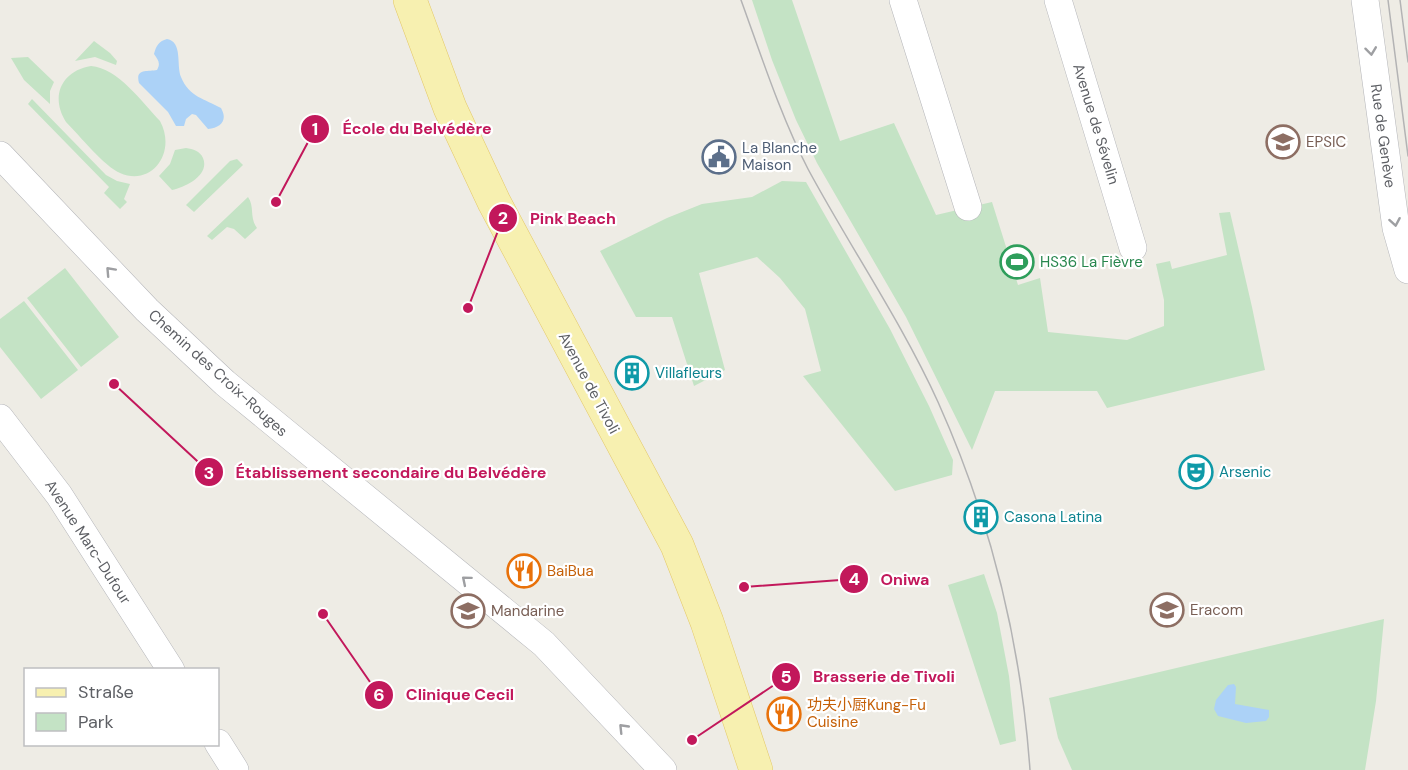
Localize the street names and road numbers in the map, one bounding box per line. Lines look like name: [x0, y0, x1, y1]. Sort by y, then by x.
street label: Avenue de Sévelin: [1068, 61, 1124, 187]
street label: Rue de Genève: [1366, 83, 1400, 189]
street label: Chemin des Croix-Rouges: [144, 305, 292, 441]
street label: Avenue de Tivoli: [554, 329, 624, 437]
street label: Avenue Marc-Dufour: [40, 476, 136, 608]

